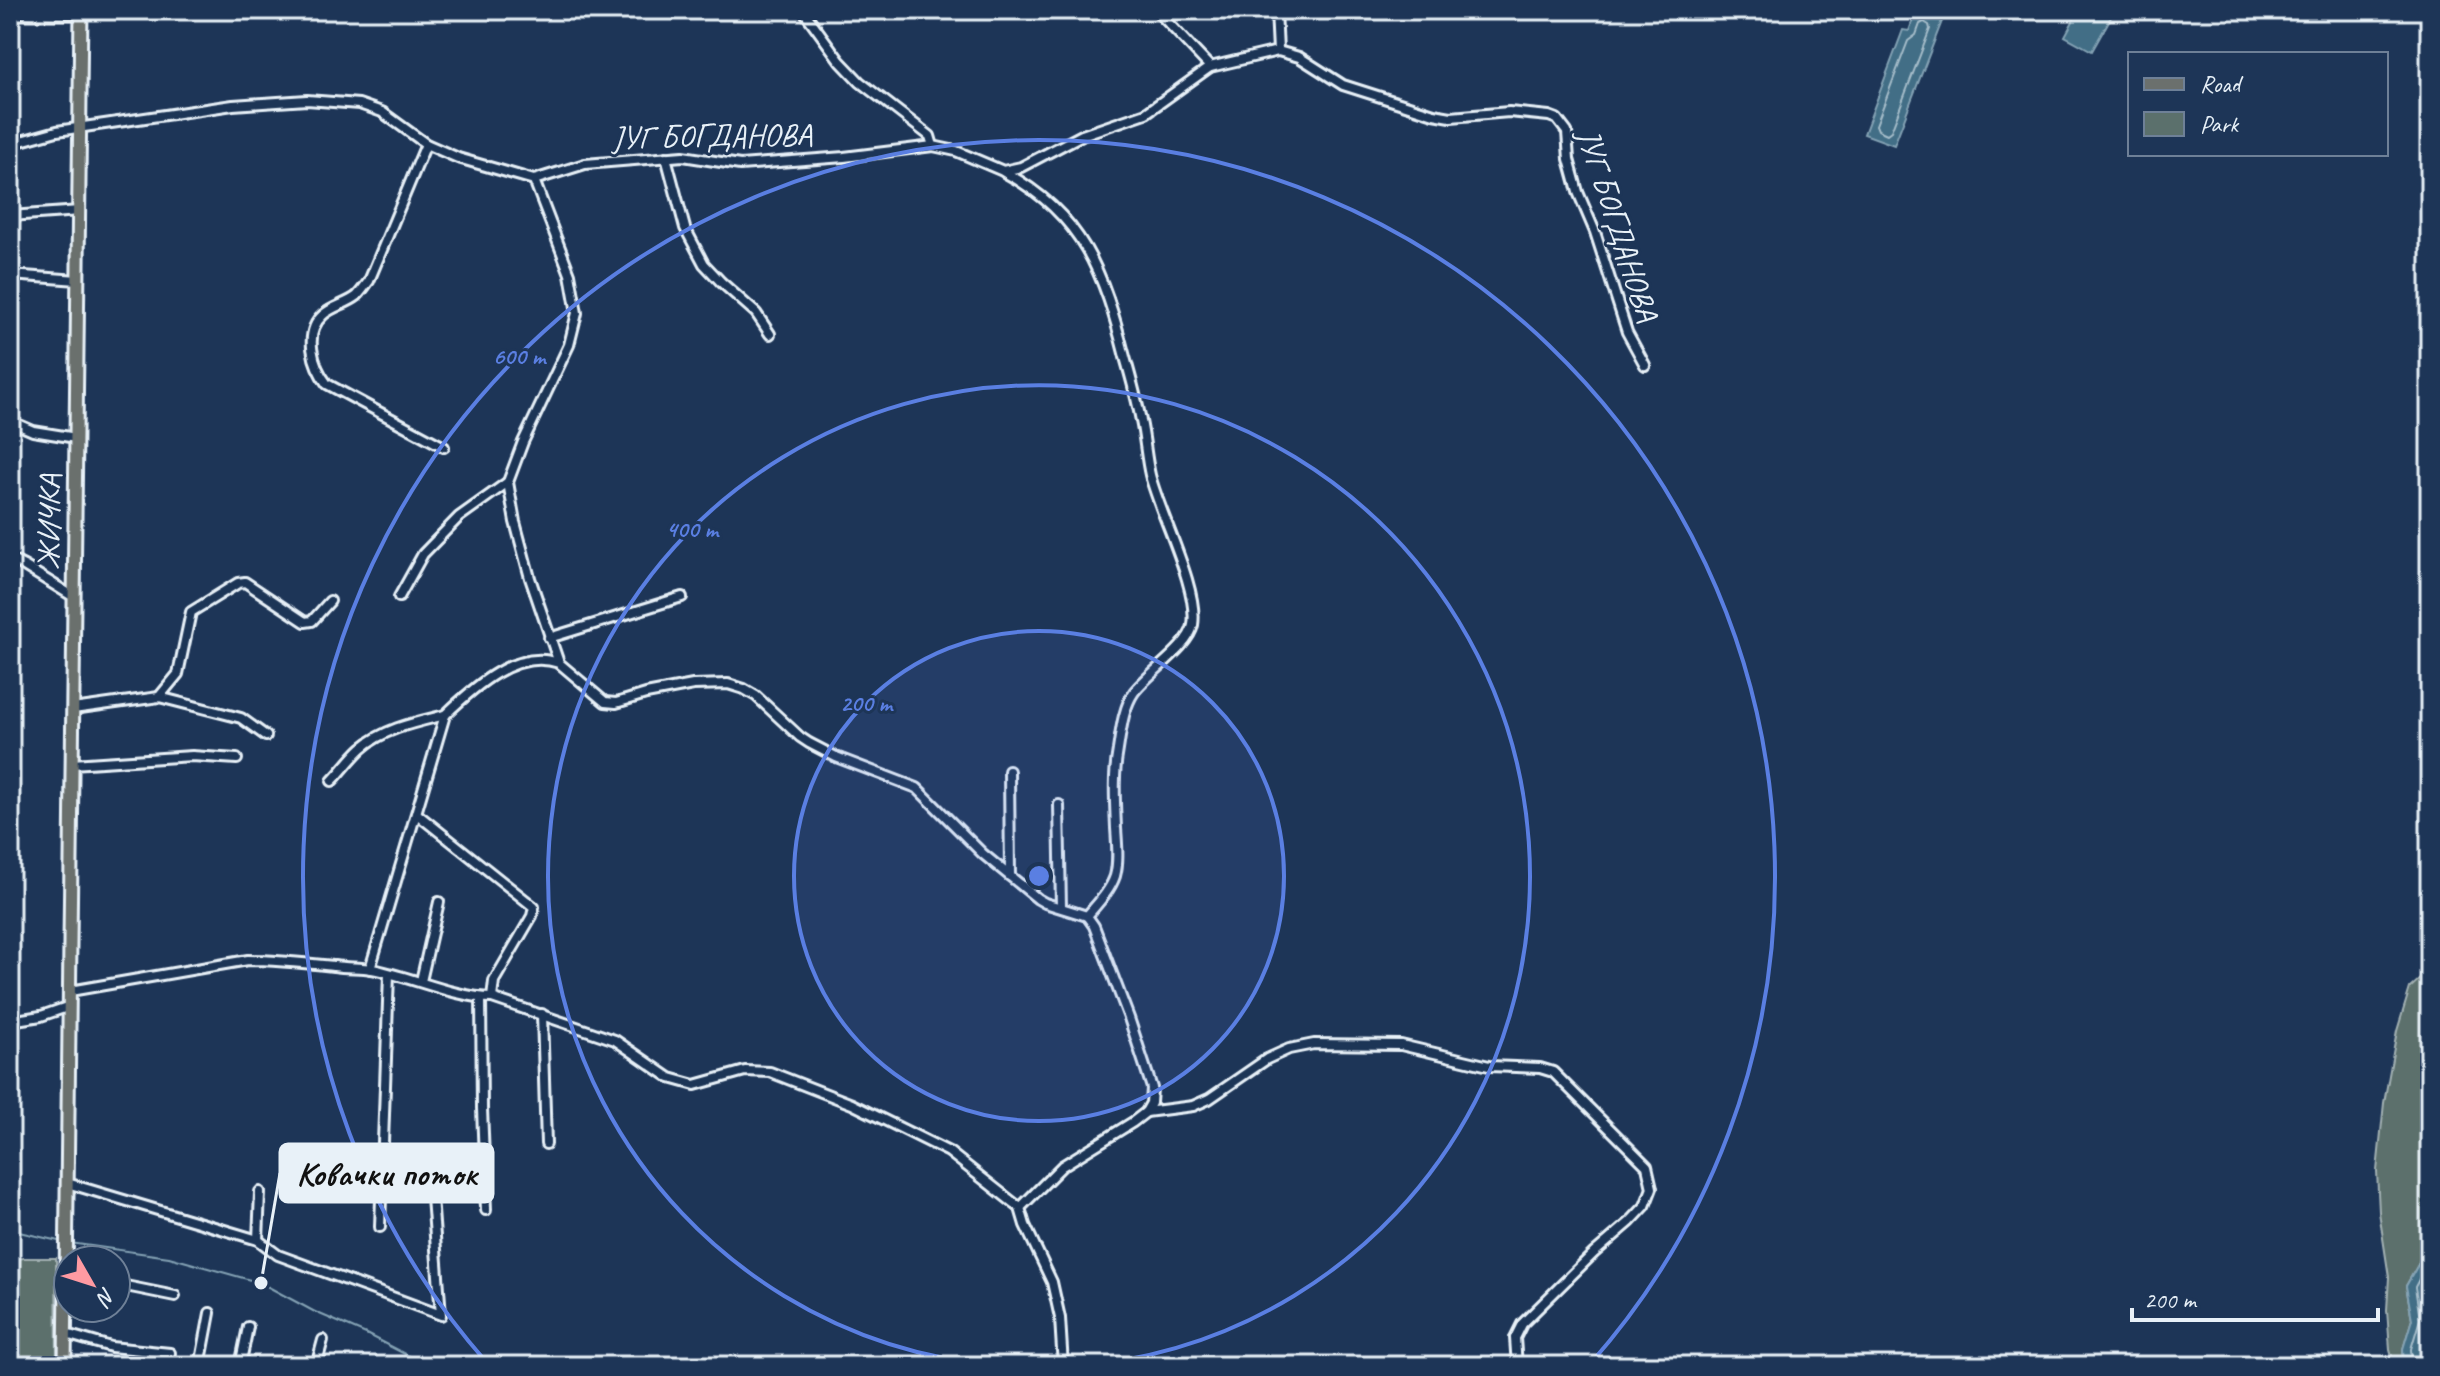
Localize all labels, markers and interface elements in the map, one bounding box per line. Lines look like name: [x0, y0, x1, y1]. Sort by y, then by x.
legend: [2128, 52, 2388, 156]
text: Road: [2200, 69, 2244, 99]
text: Park: [2200, 109, 2240, 139]
street label: ЈУГ БОГДАНОВА: [610, 114, 813, 158]
street label: ЈУГ БОГДАНОВА: [1567, 122, 1669, 327]
text: 600 m: [493, 341, 548, 371]
street label: ЖИЧКА: [28, 473, 70, 570]
text: 400 m: [666, 514, 720, 544]
text: 200 m: [840, 688, 894, 718]
centre of rings: [1025, 862, 1053, 890]
callout: Ковачки поток: [280, 1144, 493, 1202]
text: Ковачки поток: [296, 1152, 479, 1195]
north arrow: [52, 1244, 132, 1324]
scale bar: [2132, 1272, 2378, 1322]
text: N: [89, 1282, 122, 1313]
text: 200 m: [2144, 1285, 2198, 1315]

